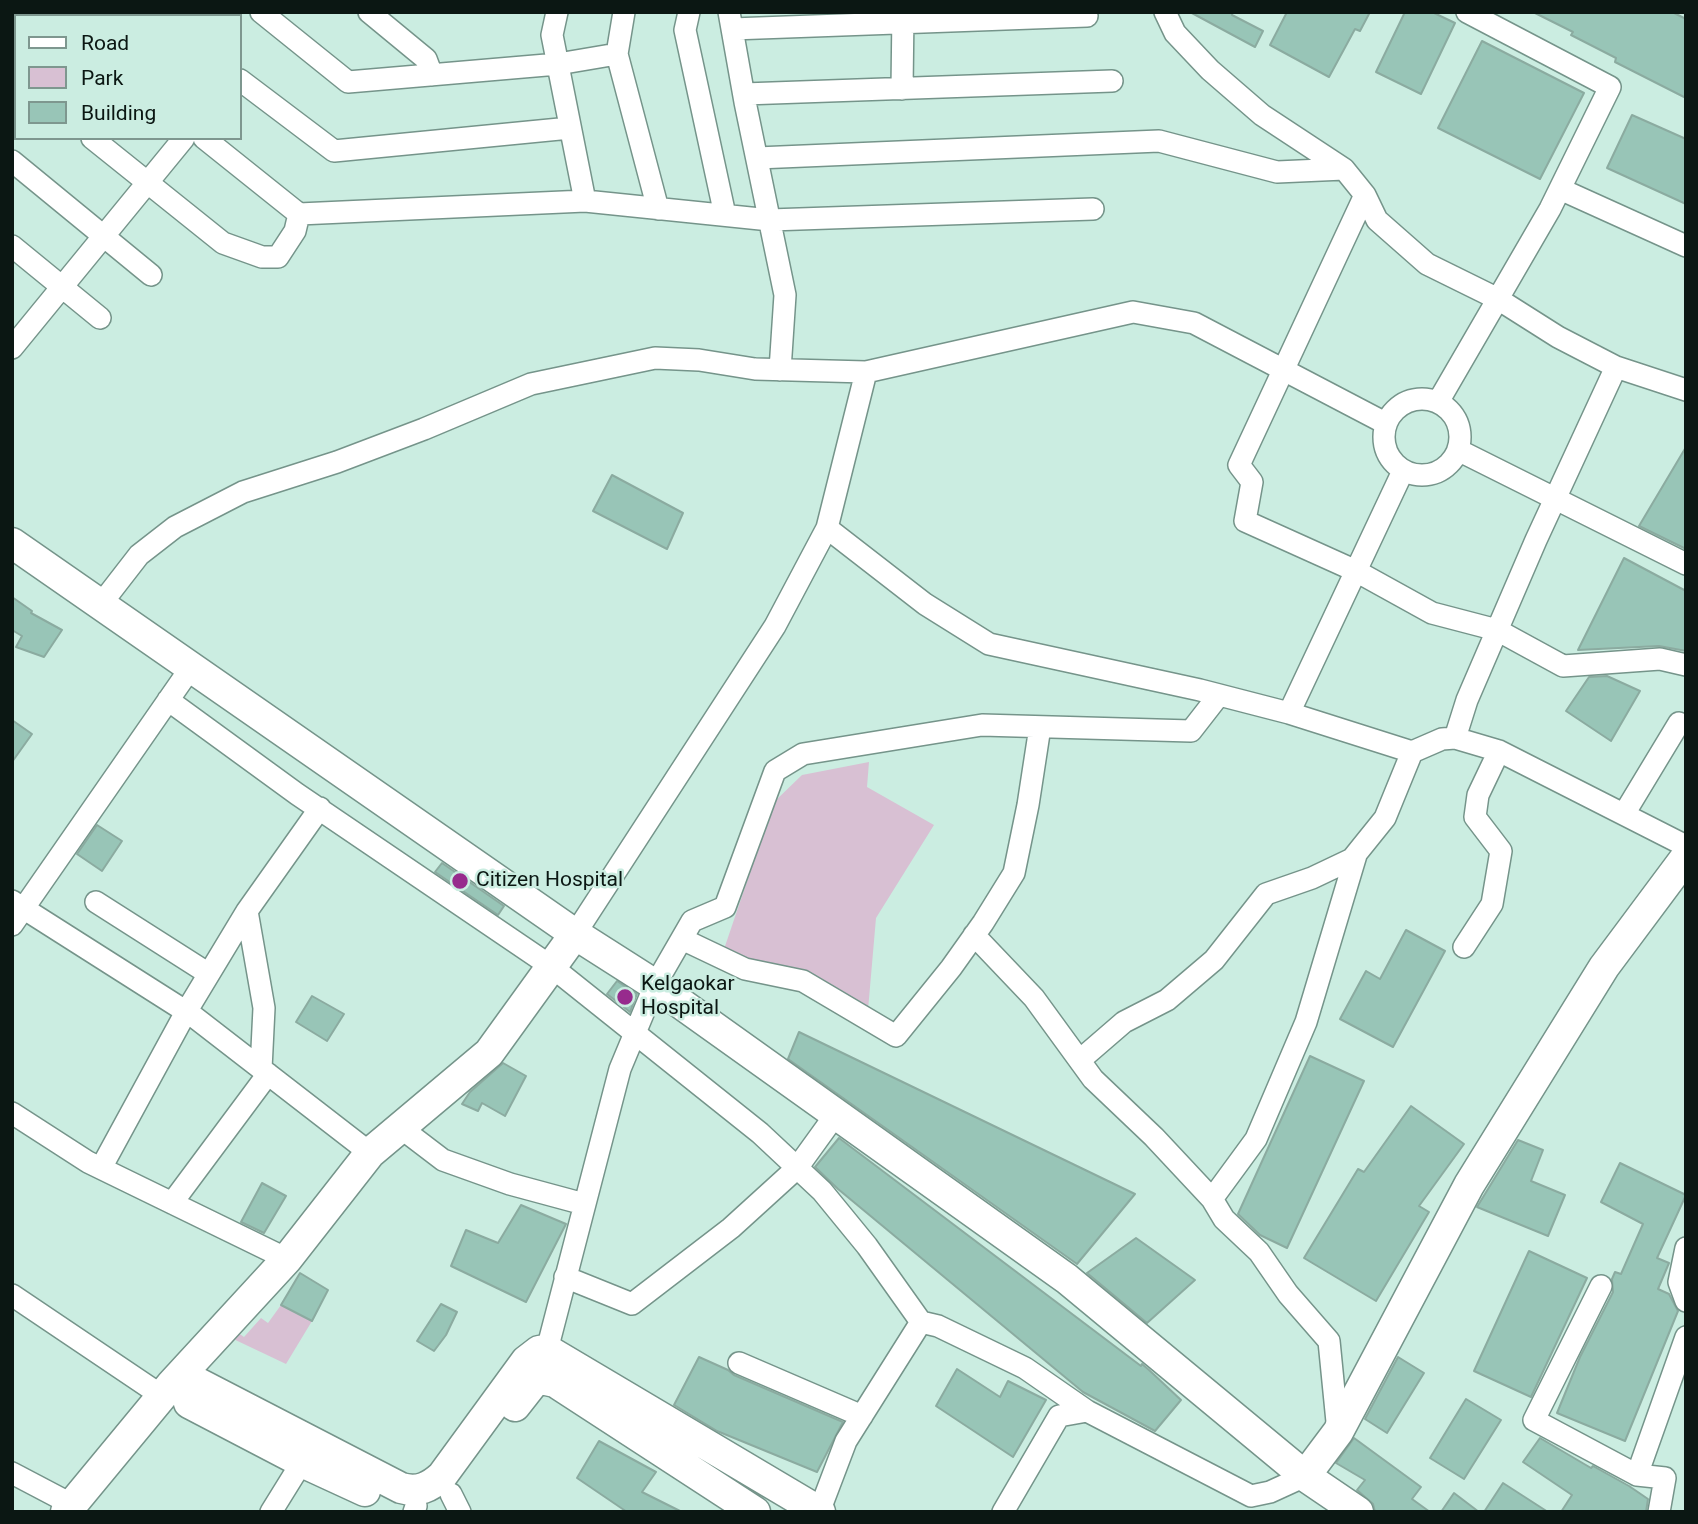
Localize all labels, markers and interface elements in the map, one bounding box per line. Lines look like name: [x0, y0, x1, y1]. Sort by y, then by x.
legend: [14, 14, 242, 140]
text: Road: [81, 31, 129, 55]
text: Park: [81, 66, 123, 90]
text: Building: [81, 101, 156, 125]
place label: Citizen Hospital: [476, 868, 623, 894]
marker: Citizen Hospital: [450, 871, 470, 891]
place label: Kelgaokar Hospital: [641, 972, 735, 1022]
marker: Kelgaokar Hospital: [615, 987, 635, 1007]

